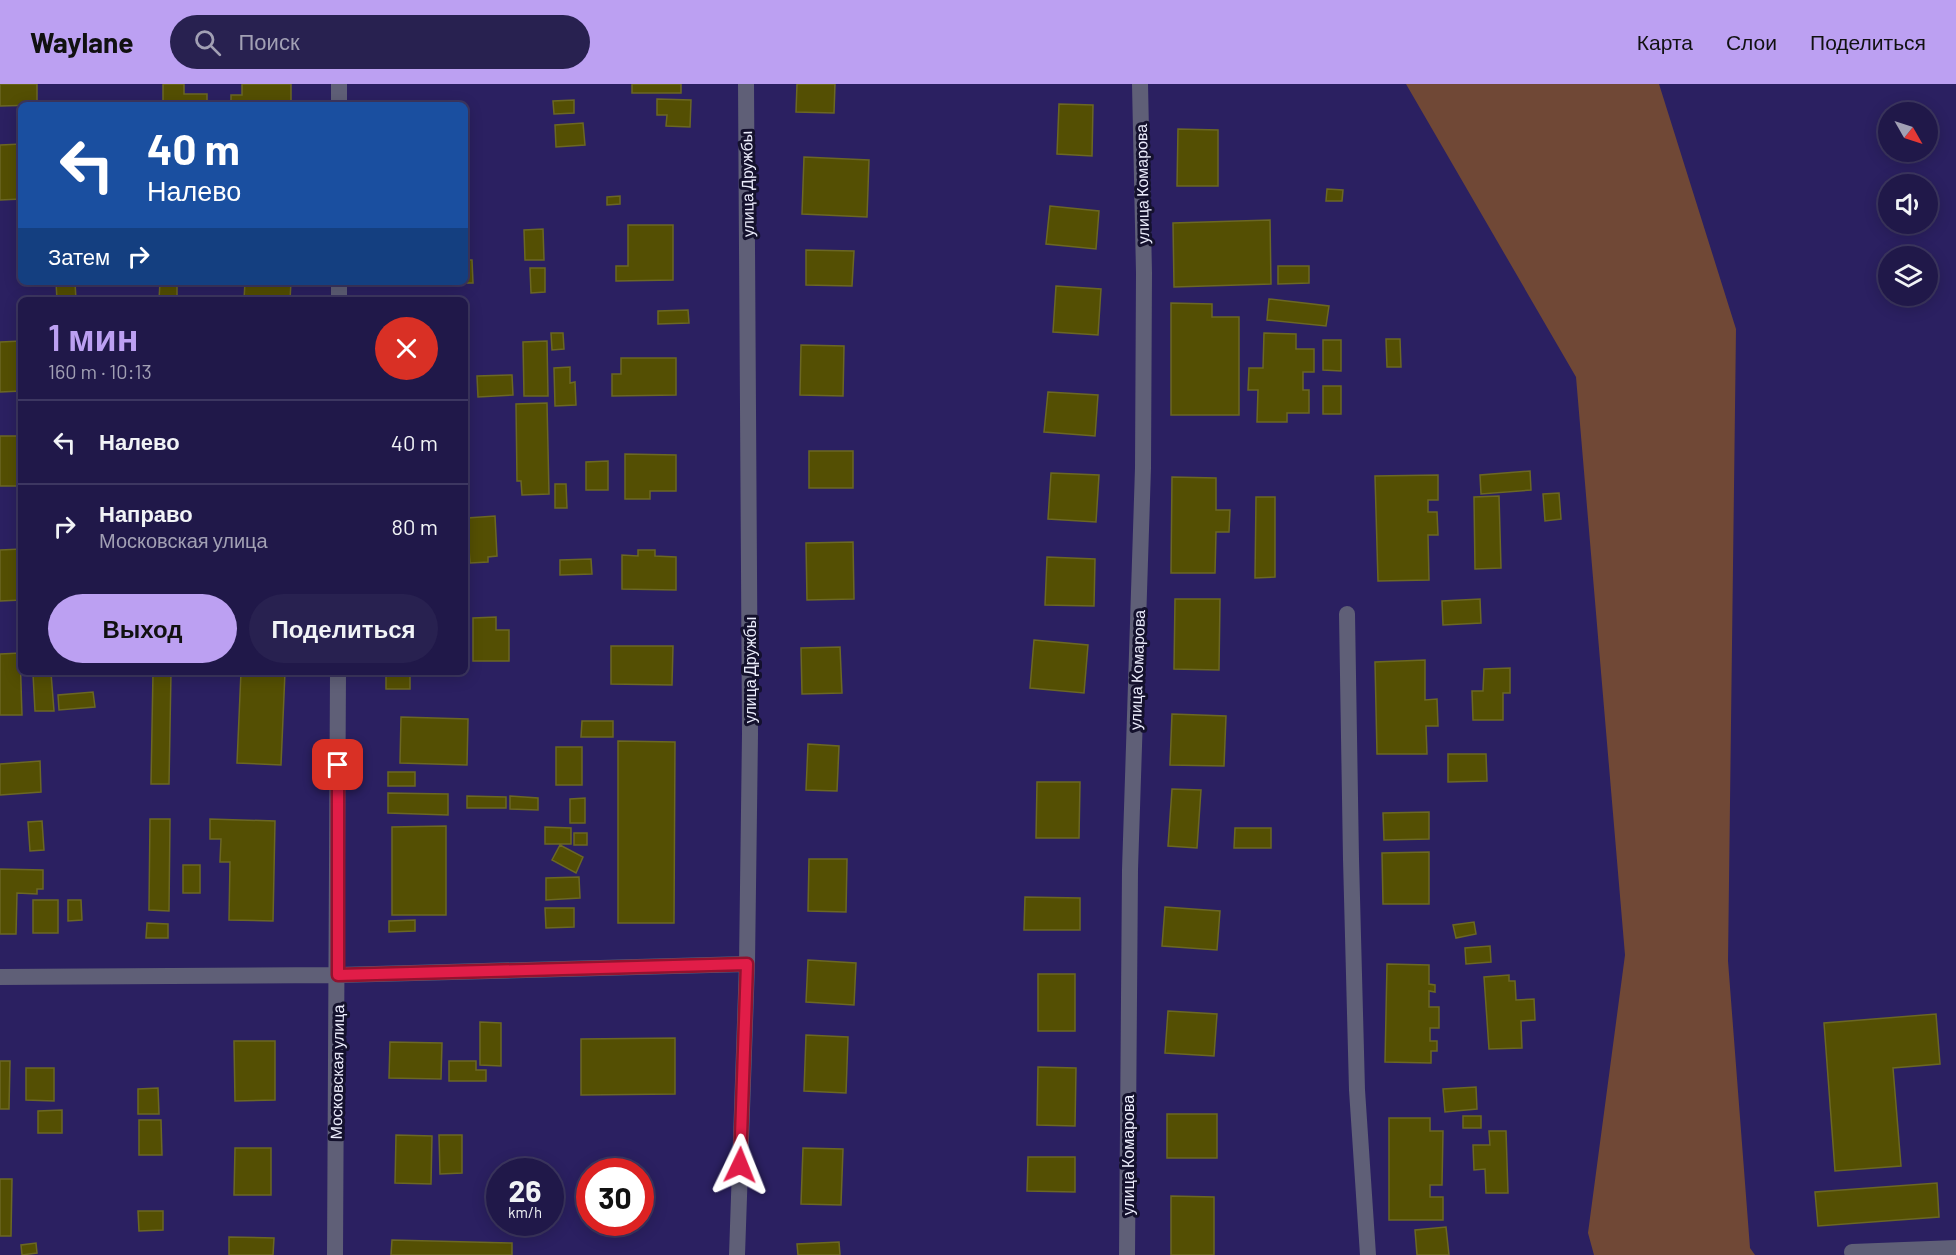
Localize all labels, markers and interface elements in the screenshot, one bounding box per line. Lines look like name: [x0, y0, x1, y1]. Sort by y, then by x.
search box: [170, 15, 590, 69]
text: Waylane: [30, 25, 134, 59]
icon: search: [191, 26, 224, 59]
text: Поиск: [239, 28, 300, 54]
text: Карта: [1637, 29, 1693, 54]
text: Слои: [1726, 29, 1777, 54]
text: Поделиться: [1810, 29, 1926, 54]
north arrow: [1878, 102, 1938, 162]
map controls: [1878, 102, 1938, 306]
text: 40 m: [147, 123, 240, 173]
street label: улица Комарова: [1131, 124, 1152, 244]
icon: left: [48, 126, 126, 204]
street label: улица Дружбы: [736, 131, 757, 237]
text: Налево: [147, 174, 241, 206]
button: sound: [1878, 174, 1938, 234]
icon: right: [122, 240, 155, 273]
text: Затем: [48, 243, 110, 269]
button: layers: [1878, 246, 1938, 306]
text: 1 мин: [48, 315, 138, 358]
button: close: [375, 317, 438, 380]
text: 160 m · 10:13: [48, 359, 152, 383]
icon: left: [48, 426, 81, 459]
text: Налево: [99, 428, 180, 454]
text: 40 m: [391, 429, 438, 455]
text: Направо: [99, 500, 193, 526]
icon: right: [48, 510, 81, 543]
text: 80 m: [392, 513, 438, 539]
text: Московская улица: [99, 528, 268, 552]
button: Выход: [48, 594, 237, 663]
button: Поделиться: [249, 594, 438, 663]
street label: улица Комарова: [1125, 609, 1148, 730]
street label: улица Дружбы: [740, 617, 759, 723]
pin: [312, 739, 363, 790]
icon: arrive: [321, 748, 354, 781]
street label: Московская улица: [326, 1004, 347, 1140]
street label: улица Комарова: [1118, 1095, 1137, 1215]
position arrow: [708, 1133, 772, 1197]
speed limit sign: 30: [576, 1158, 654, 1236]
text: 26: [509, 1172, 541, 1208]
text: km/h: [508, 1203, 542, 1221]

